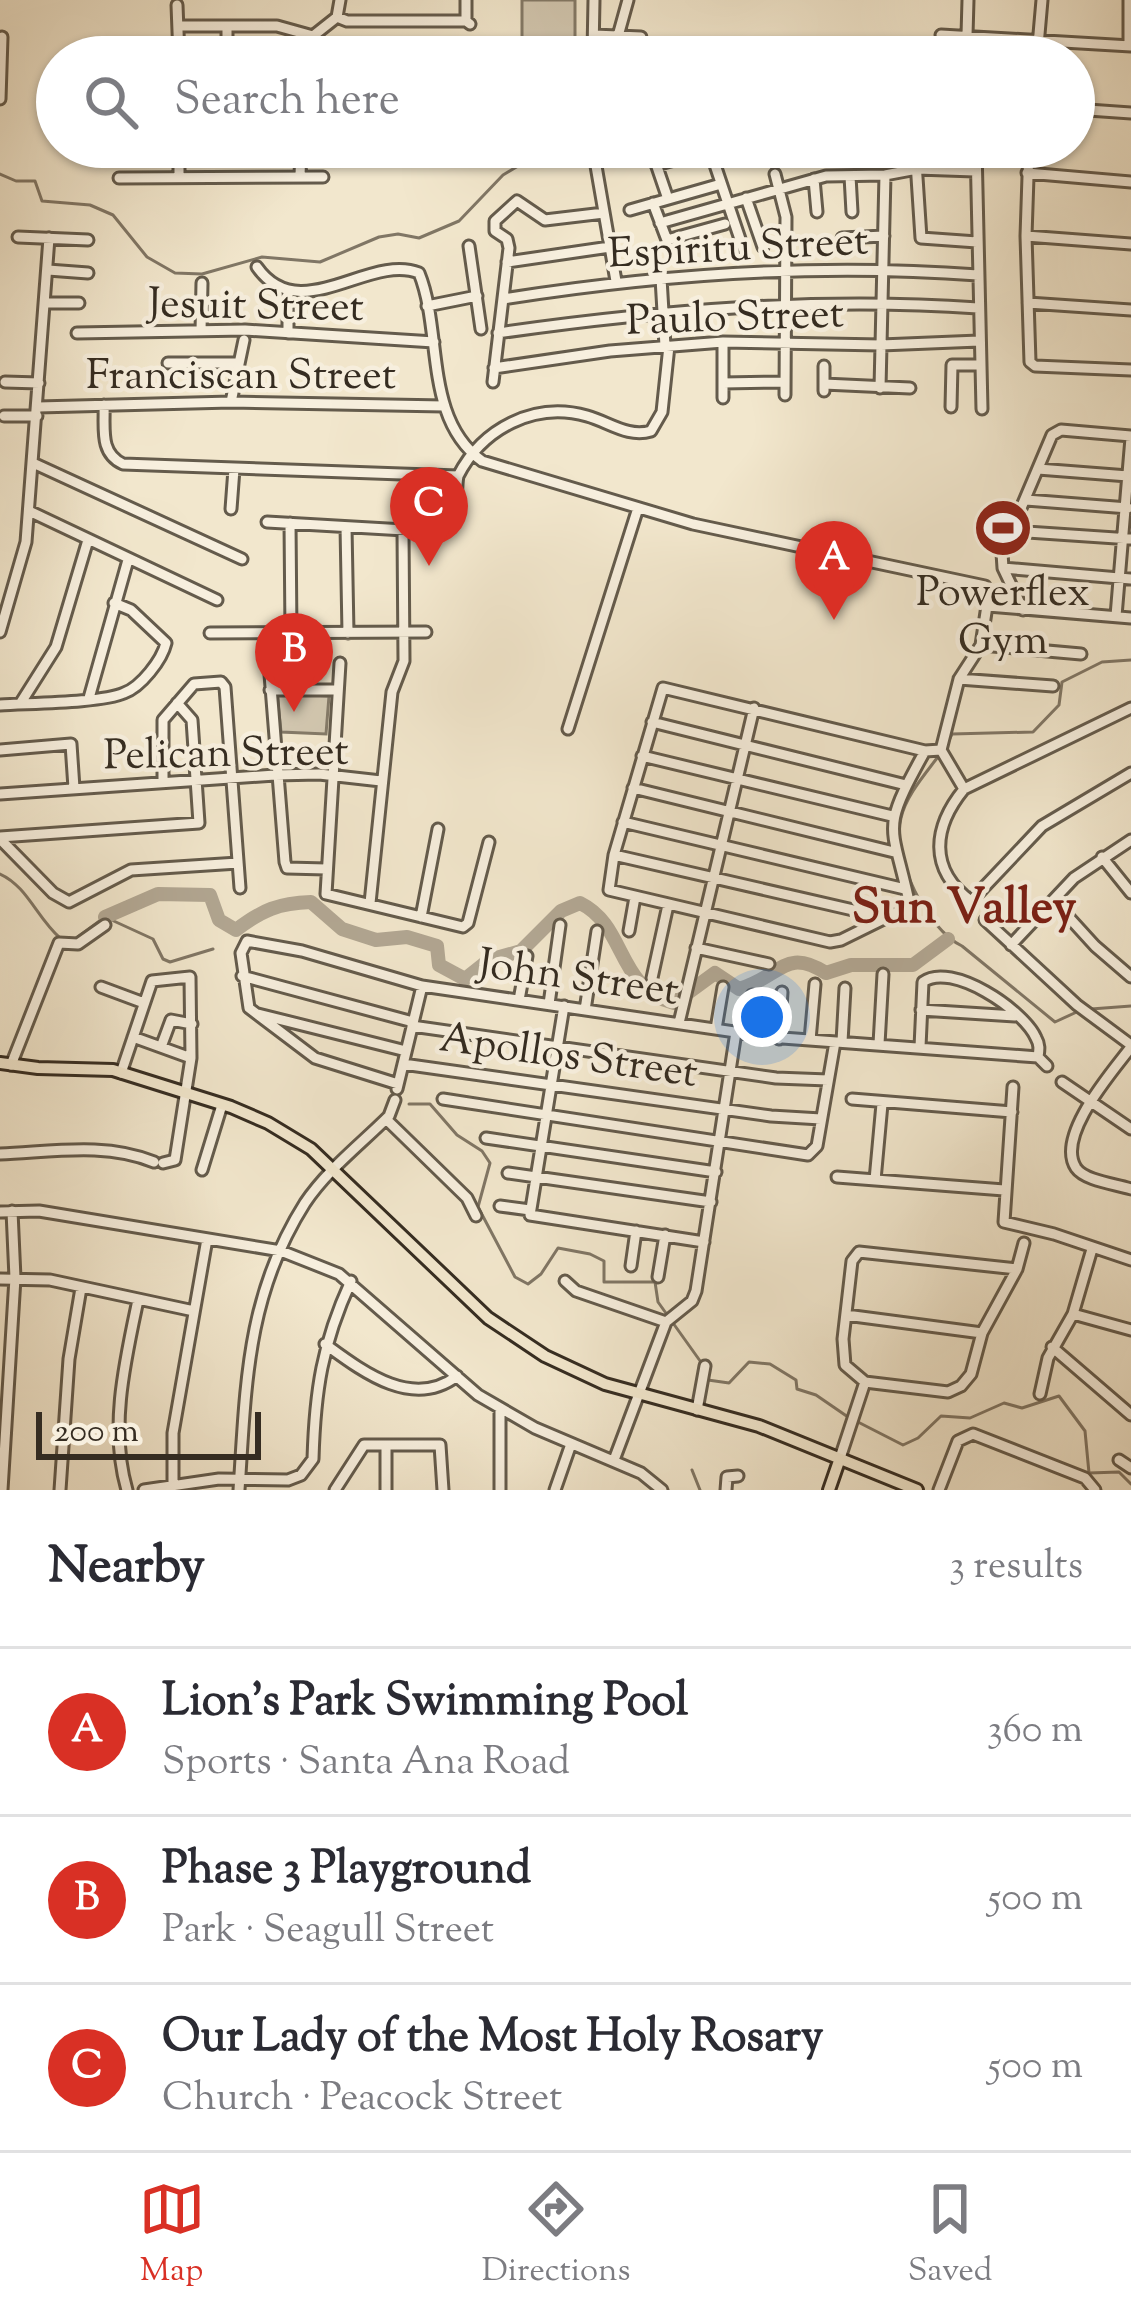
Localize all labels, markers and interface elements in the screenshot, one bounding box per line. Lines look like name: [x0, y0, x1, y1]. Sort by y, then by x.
search box: [36, 36, 1095, 168]
icon: search: [78, 69, 144, 135]
text: Search here: [174, 70, 400, 135]
street label: Espiritu Street: [607, 213, 870, 287]
street label: Jesuit Street: [145, 276, 364, 340]
street label: Paulo Street: [625, 286, 845, 354]
street label: Franciscan Street: [86, 348, 396, 408]
pin: C: [390, 467, 468, 566]
sports icon: Powerflex Gym: [972, 497, 1034, 559]
pin: A: [795, 521, 873, 620]
place label: Powerflex Gym: [916, 565, 1090, 673]
pin: B: [255, 613, 333, 712]
street label: Pelican Street: [103, 724, 349, 788]
district label: Sun Valley: [852, 876, 1076, 945]
street label: John Street: [472, 936, 682, 1024]
your location: [732, 987, 792, 1047]
street label: Apollos Street: [436, 1010, 701, 1106]
scale bar: [36, 1406, 261, 1459]
text: 200 m: [54, 1409, 139, 1457]
text: Nearby: [48, 1532, 205, 1605]
text: 3 results: [949, 1540, 1083, 1596]
text: Lion's Park Swimming Pool: [162, 1671, 688, 1736]
text: A: [71, 1704, 103, 1760]
text: 360 m: [987, 1704, 1083, 1760]
text: Sports · Santa Ana Road: [162, 1736, 570, 1792]
text: Phase 3 Playground: [162, 1839, 531, 1904]
text: B: [75, 1872, 99, 1928]
text: 500 m: [988, 1872, 1083, 1928]
text: Park · Seagull Street: [162, 1904, 494, 1960]
text: Our Lady of the Most Holy Rosary: [162, 2007, 823, 2072]
text: C: [71, 2040, 103, 2096]
text: 500 m: [988, 2040, 1083, 2096]
text: Church · Peacock Street: [162, 2072, 562, 2128]
tab: Map: [139, 2176, 205, 2296]
tab: Directions: [482, 2176, 631, 2296]
tab: Saved: [908, 2176, 992, 2296]

